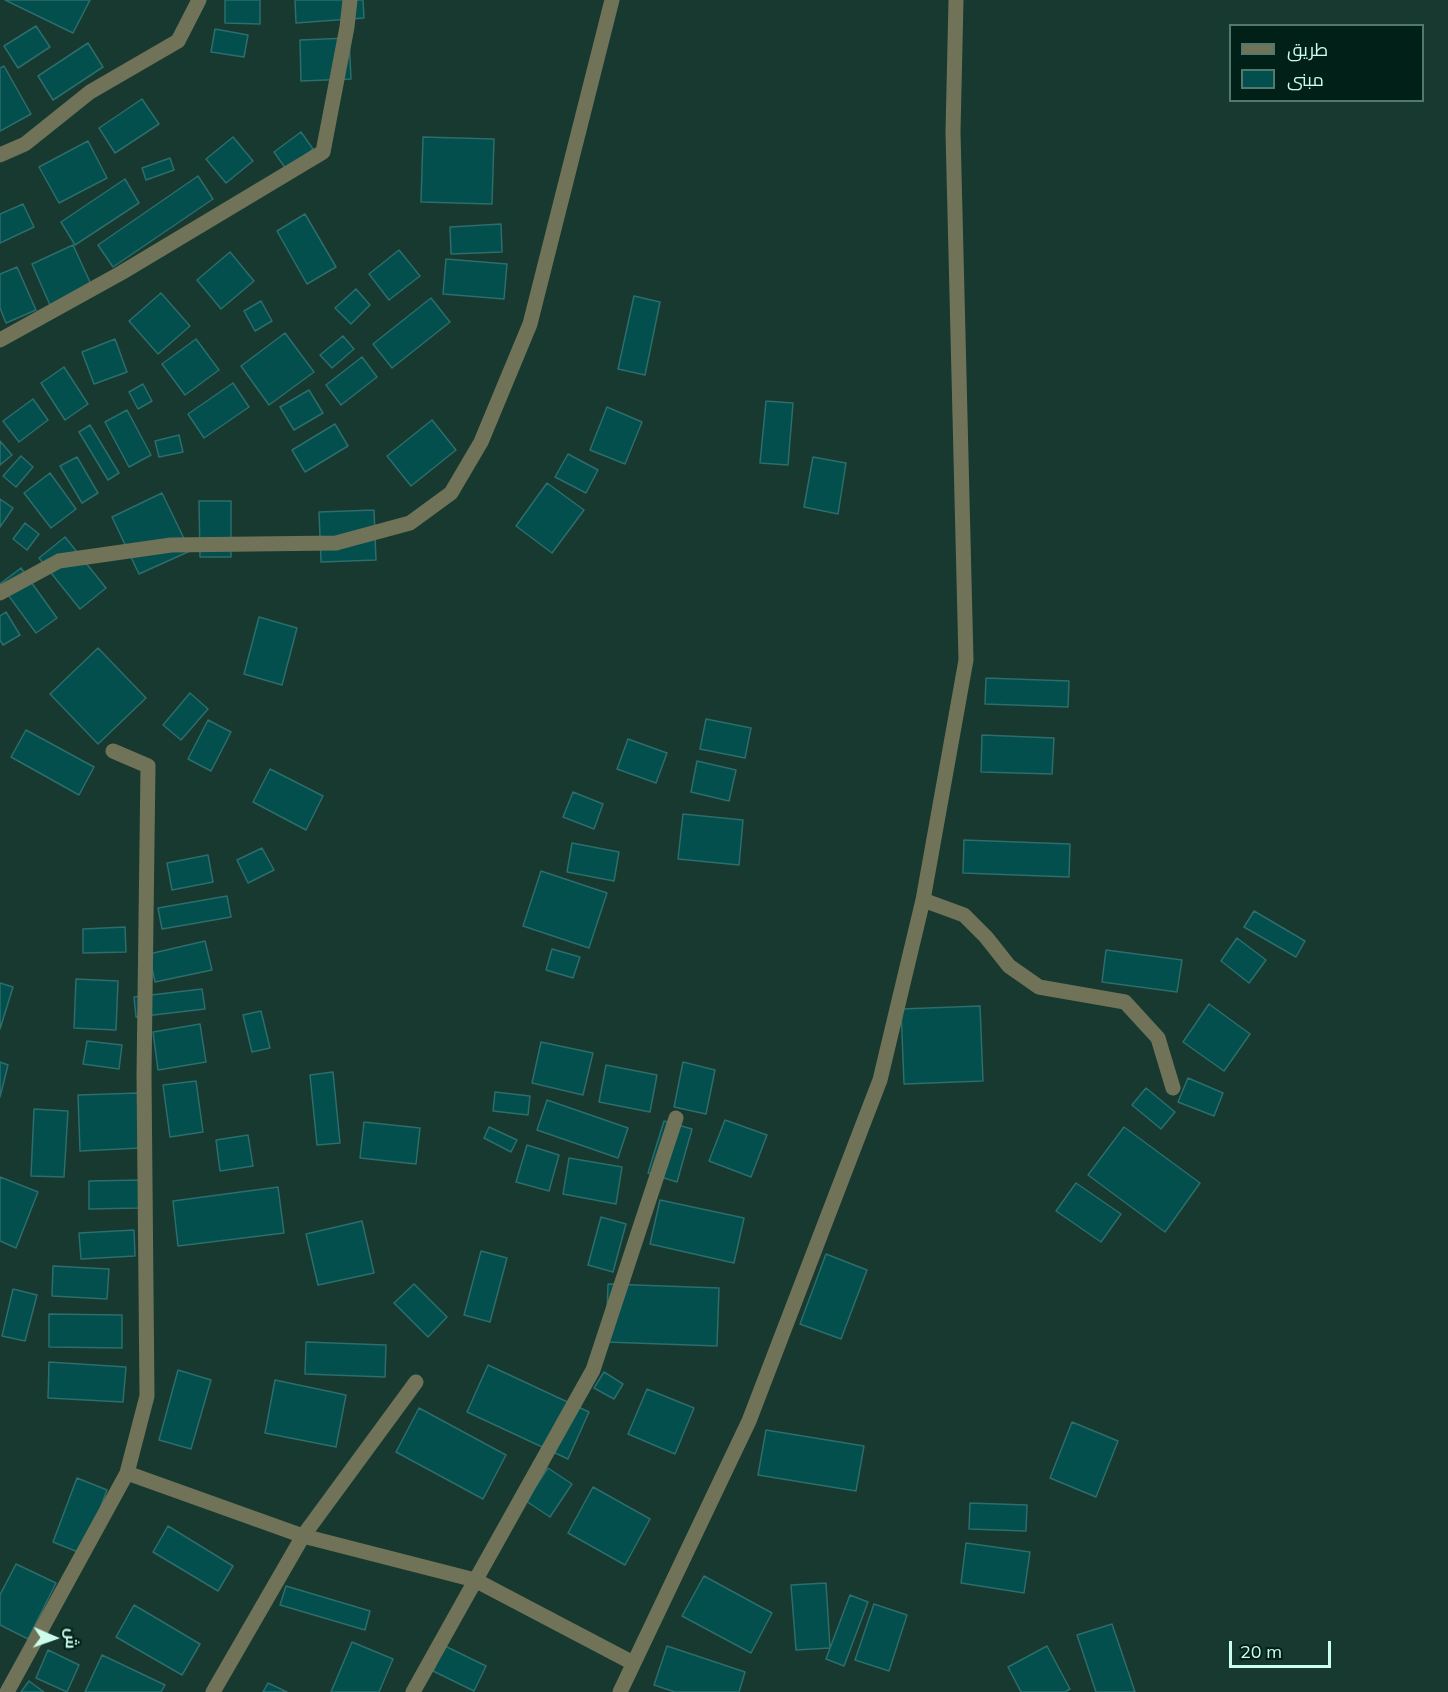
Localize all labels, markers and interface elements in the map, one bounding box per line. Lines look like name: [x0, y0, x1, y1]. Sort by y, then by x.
legend: [1229, 24, 1424, 102]
text: طريق: [1287, 38, 1328, 61]
text: مبنى: [1287, 68, 1324, 91]
north arrow: [24, 1608, 84, 1668]
text: ش: [62, 1628, 82, 1649]
scale bar: [1232, 1629, 1334, 1667]
text: 20 m: [1240, 1640, 1282, 1663]

